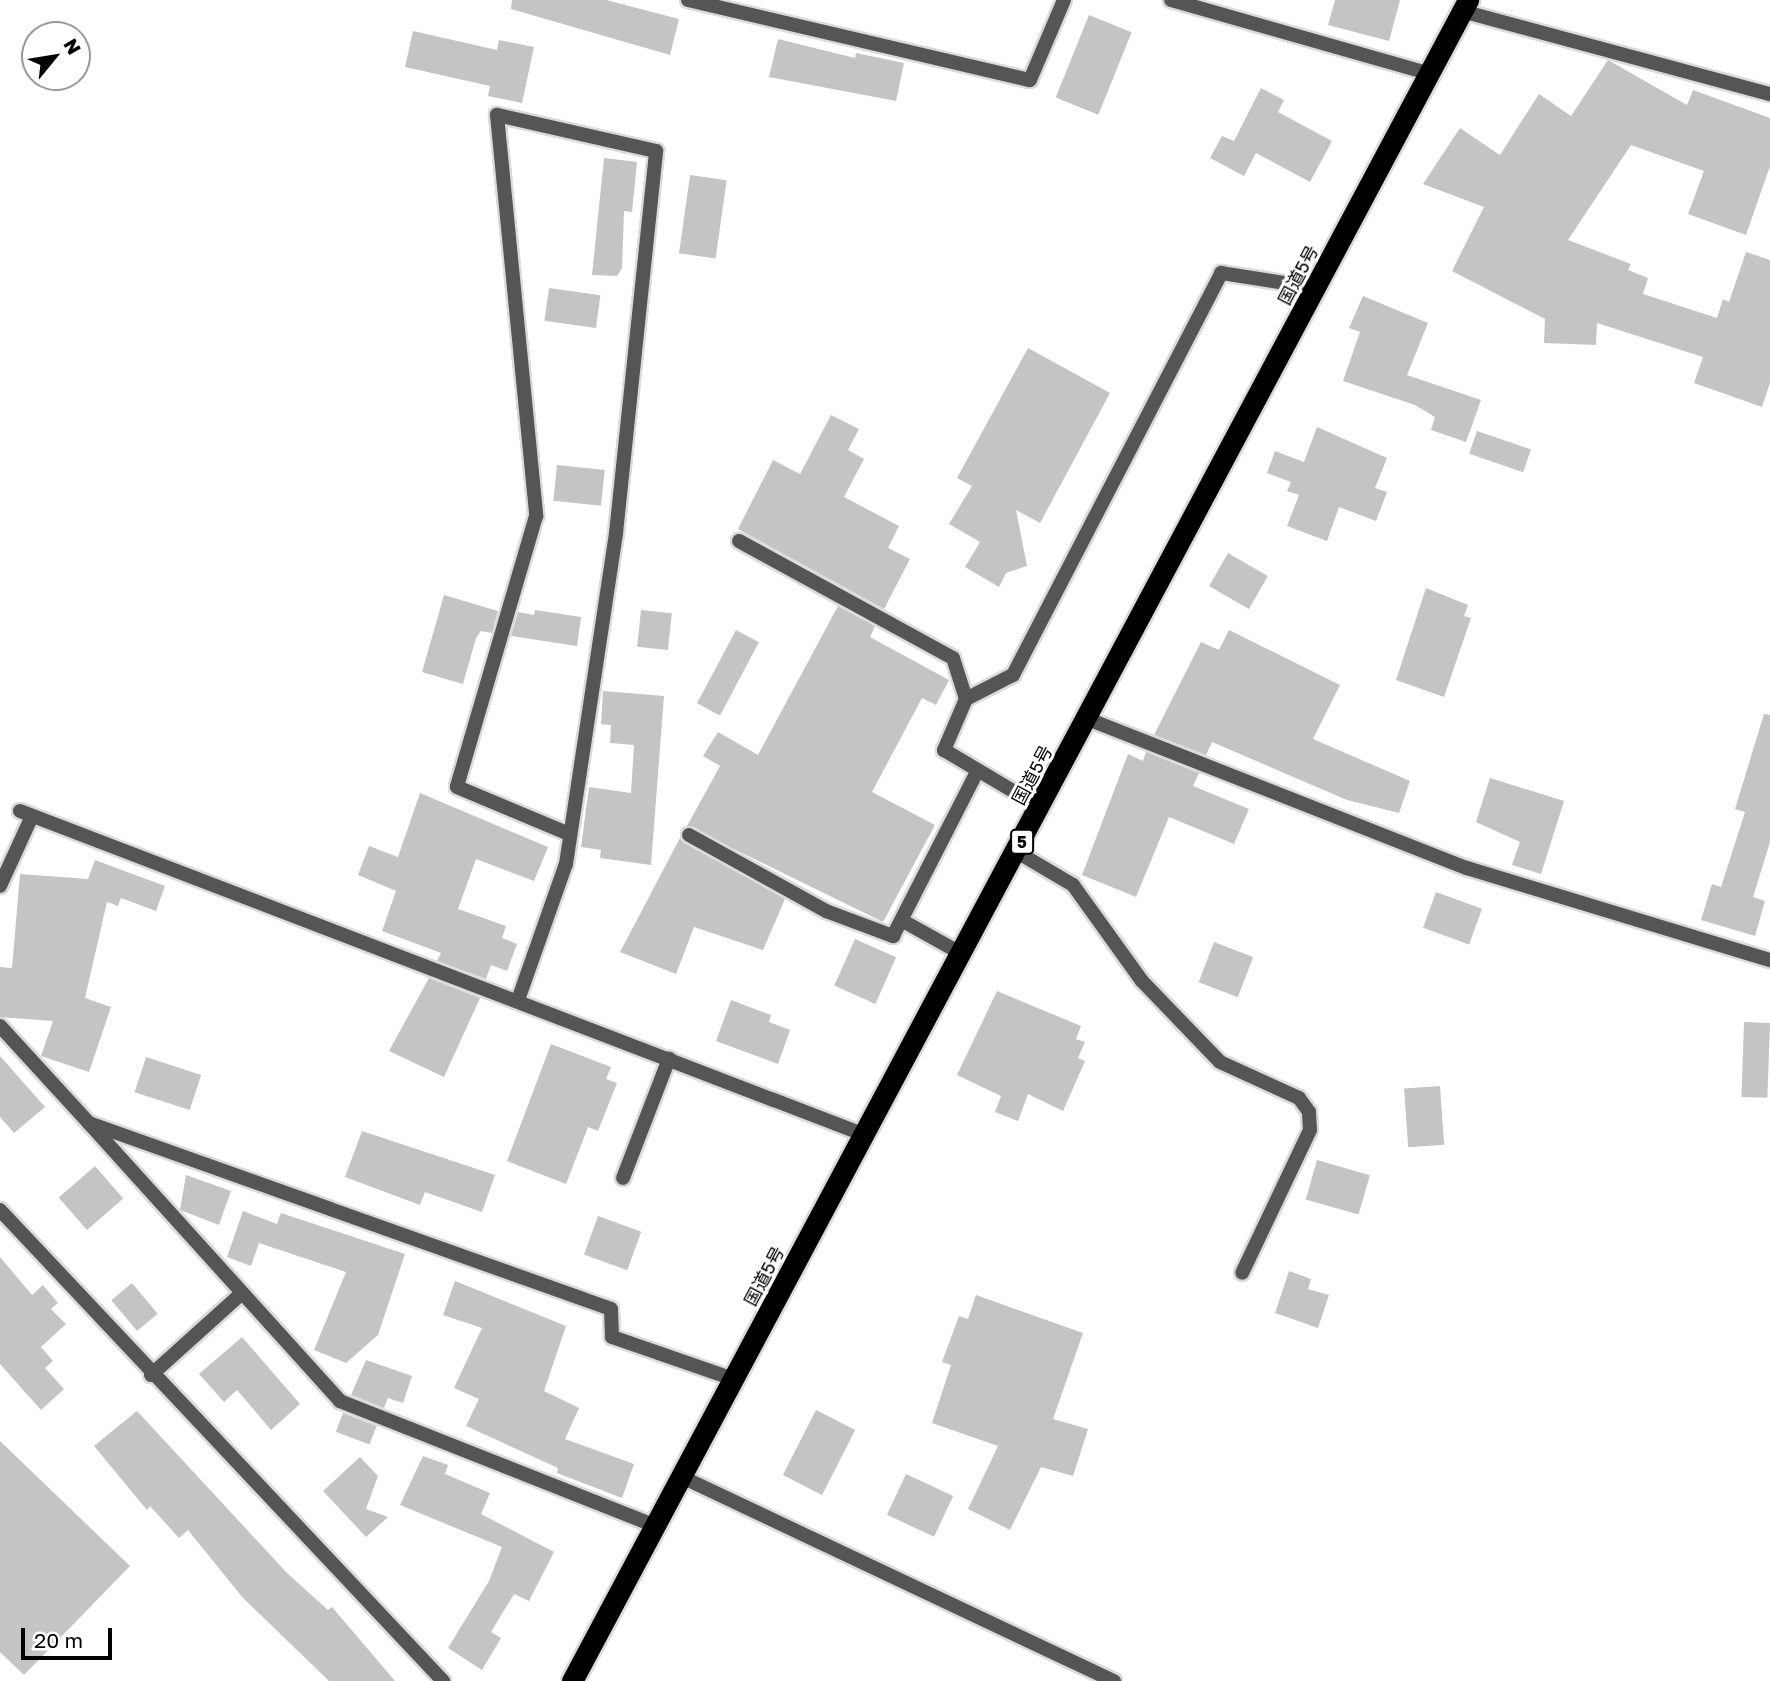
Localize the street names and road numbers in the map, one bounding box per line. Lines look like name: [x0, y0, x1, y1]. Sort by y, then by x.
street label: 国道5号: [1273, 241, 1323, 309]
street label: 国道5号: [1007, 741, 1057, 809]
road number: 5: [1010, 830, 1034, 855]
street label: 国道5号: [739, 1242, 789, 1310]

